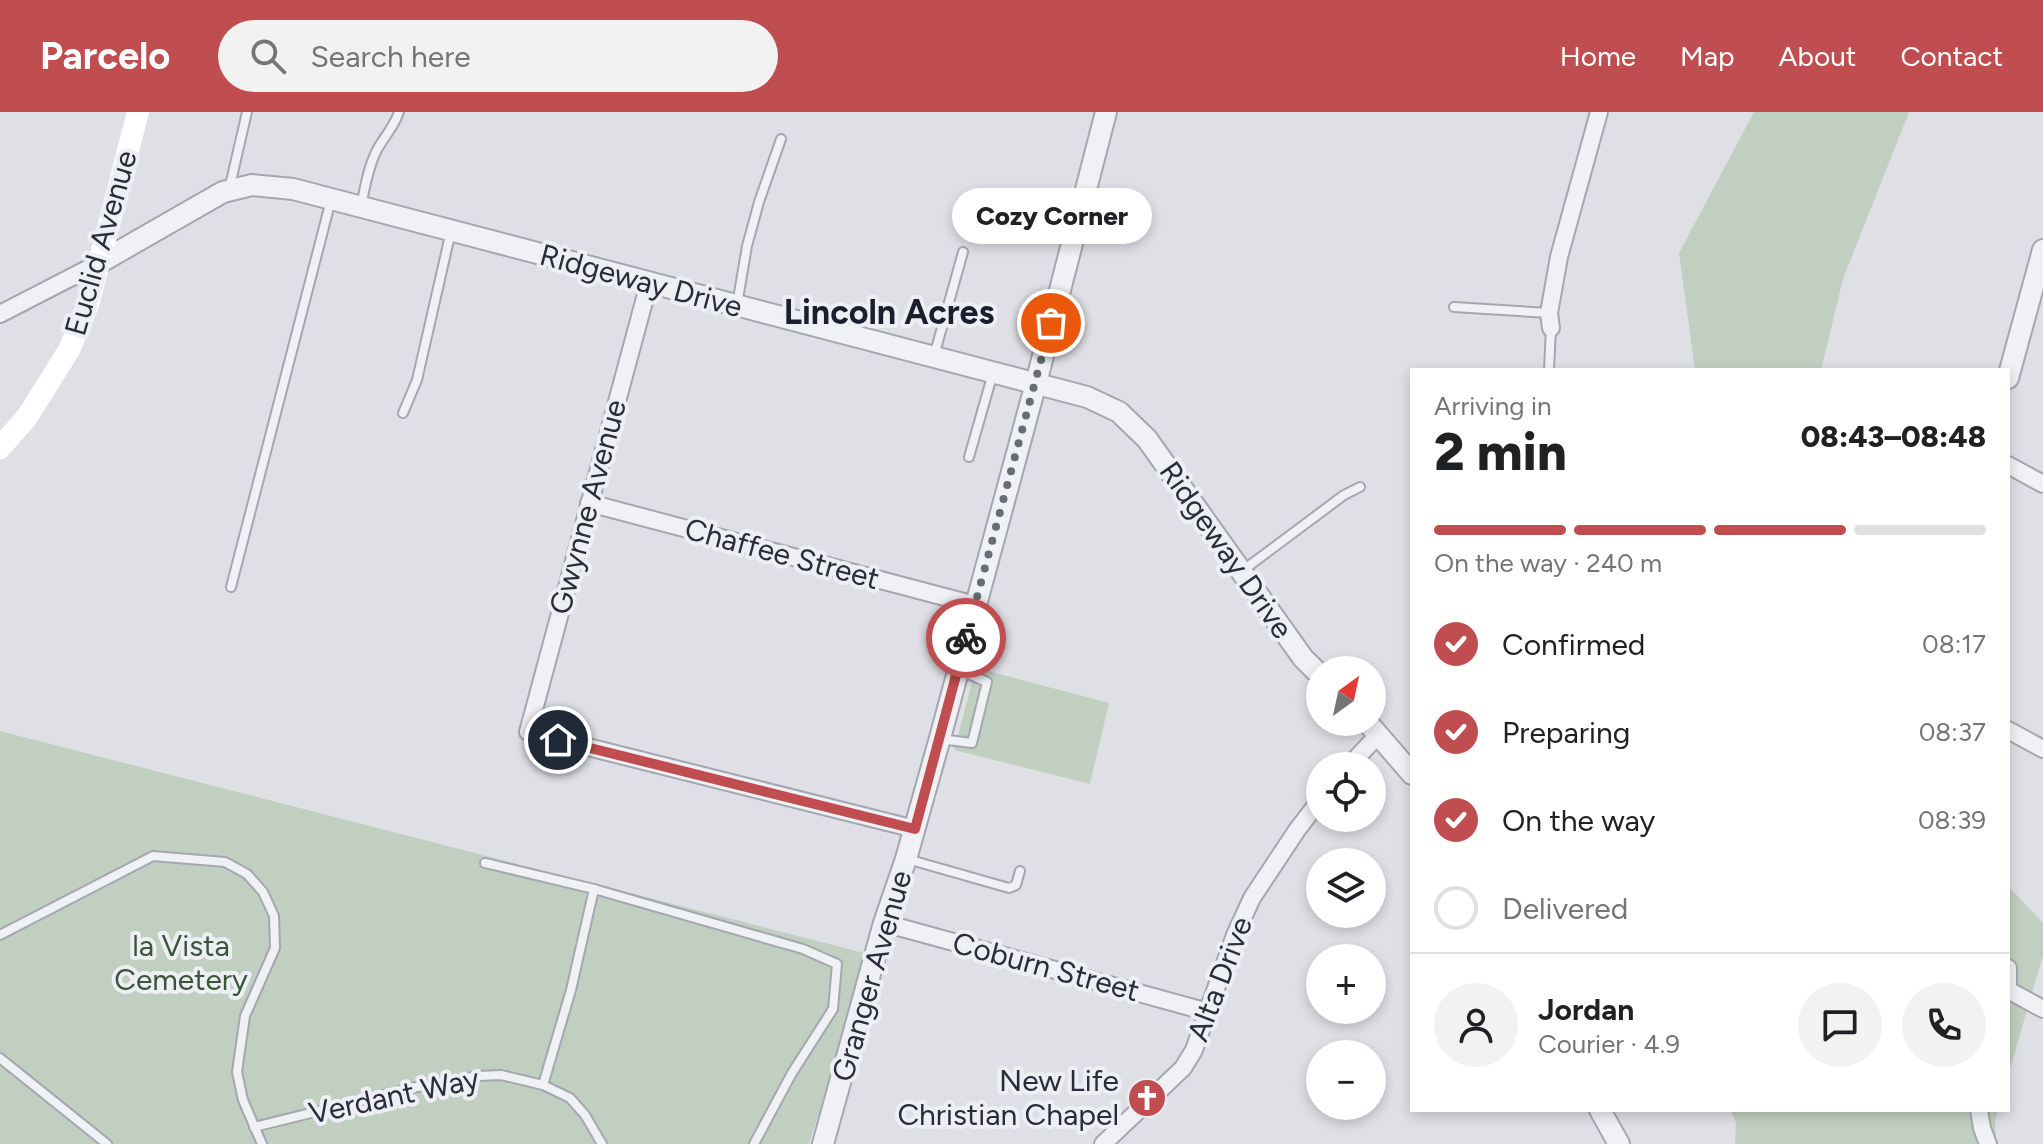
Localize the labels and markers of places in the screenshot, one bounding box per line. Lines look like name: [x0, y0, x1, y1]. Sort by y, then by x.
callout: Cozy Corner: [951, 187, 1151, 243]
pin: [1017, 289, 1085, 357]
pin: [524, 706, 592, 774]
place label: New Life Christian Chapel: [897, 1062, 1119, 1133]
church icon: New Life Christian Chapel: [1126, 1077, 1168, 1119]

